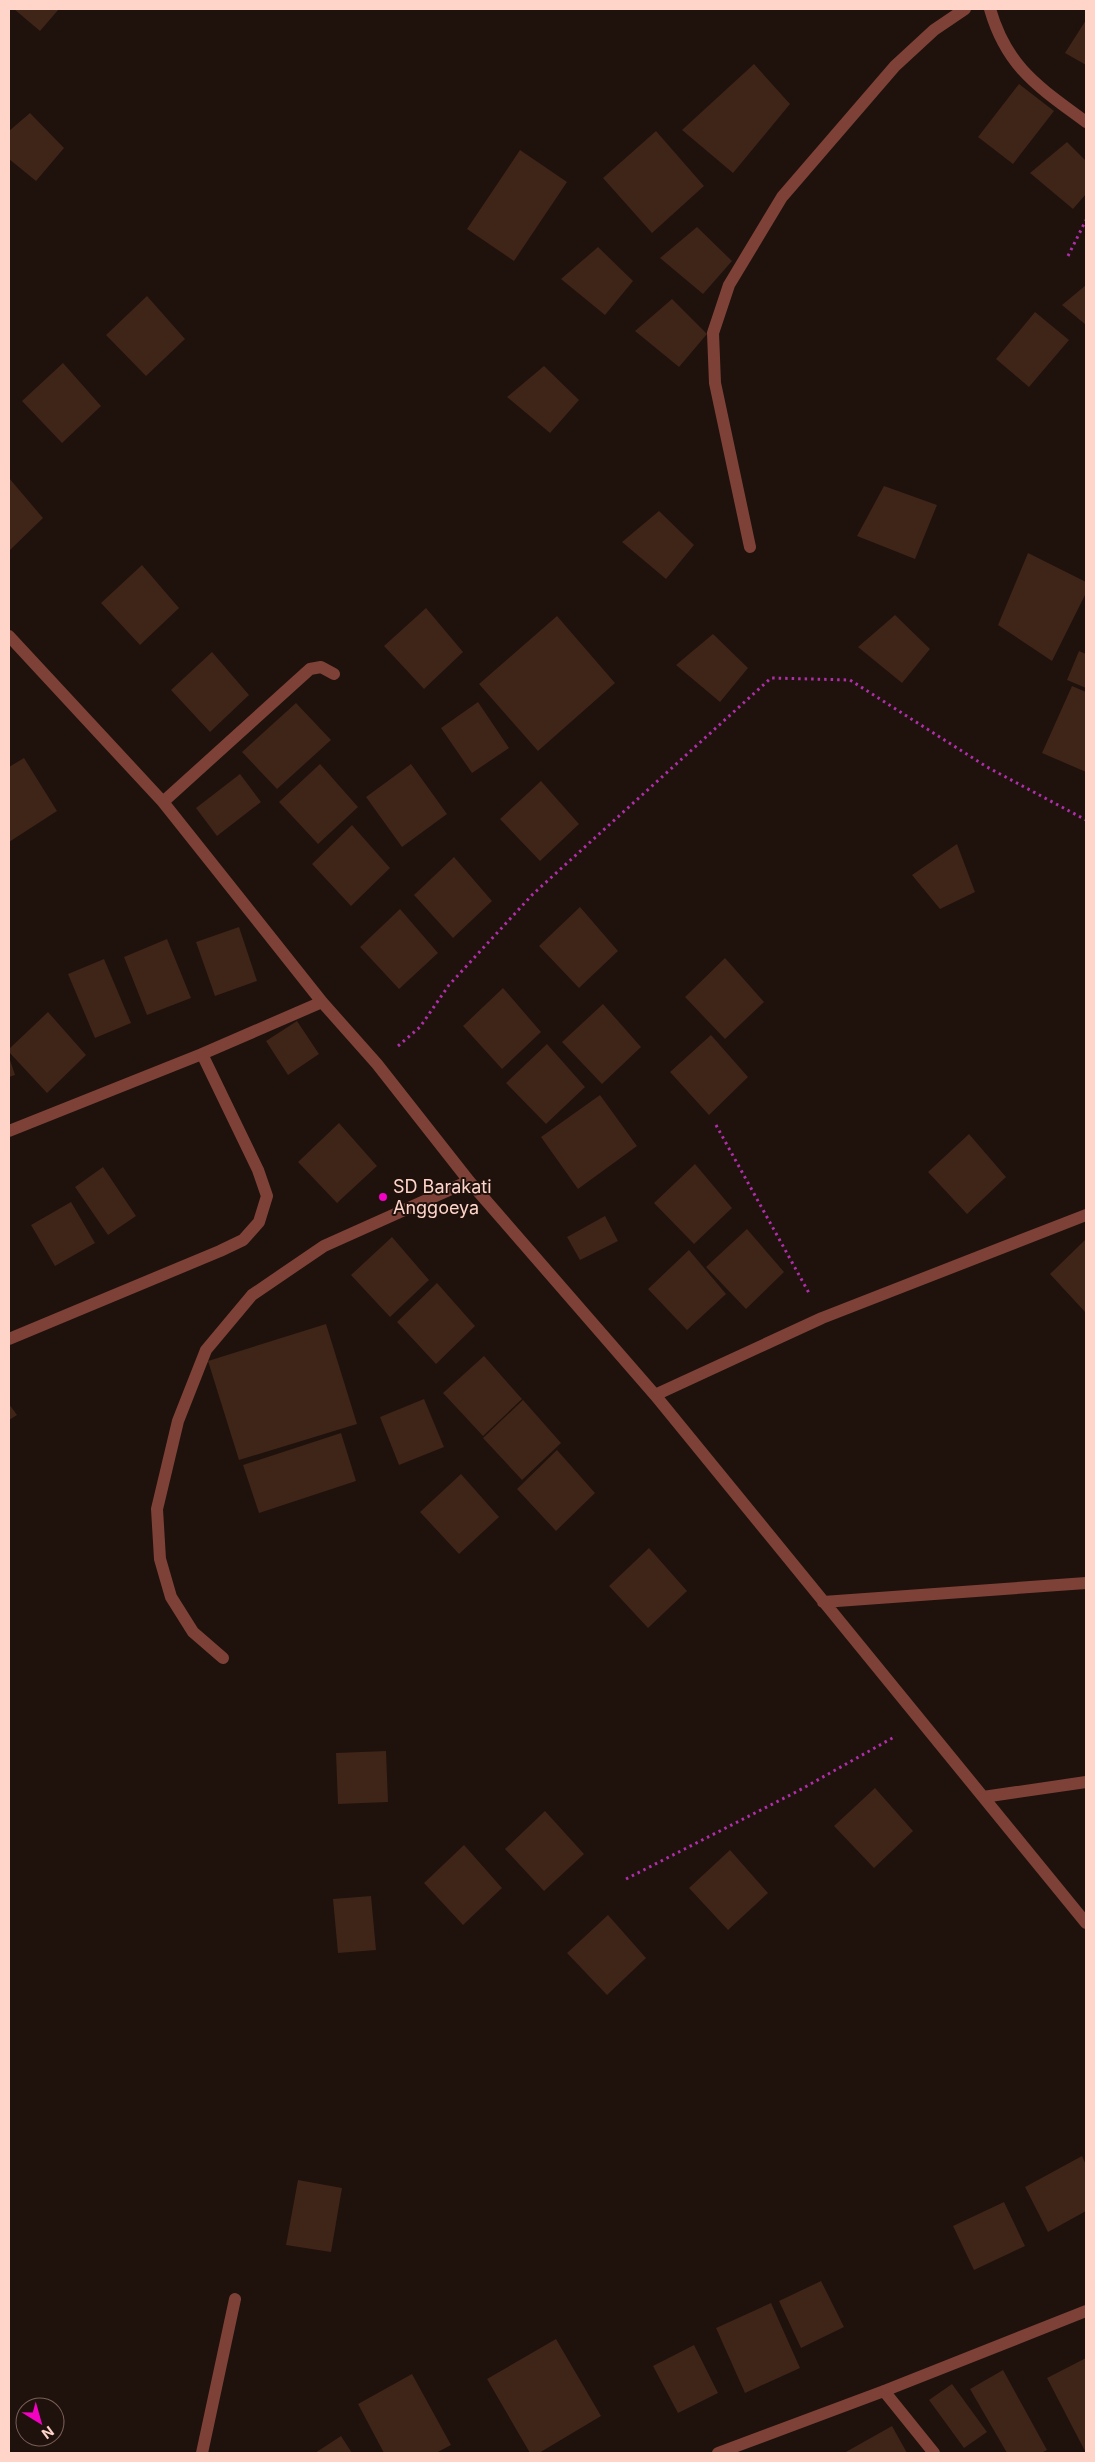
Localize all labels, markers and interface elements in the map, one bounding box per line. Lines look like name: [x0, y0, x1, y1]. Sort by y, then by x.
place label: SD Barakati Anggoeya: [393, 1176, 492, 1218]
marker: SD Barakati Anggoeya: [377, 1191, 389, 1203]
north arrow: [15, 2397, 65, 2447]
text: N: [39, 2423, 58, 2443]

